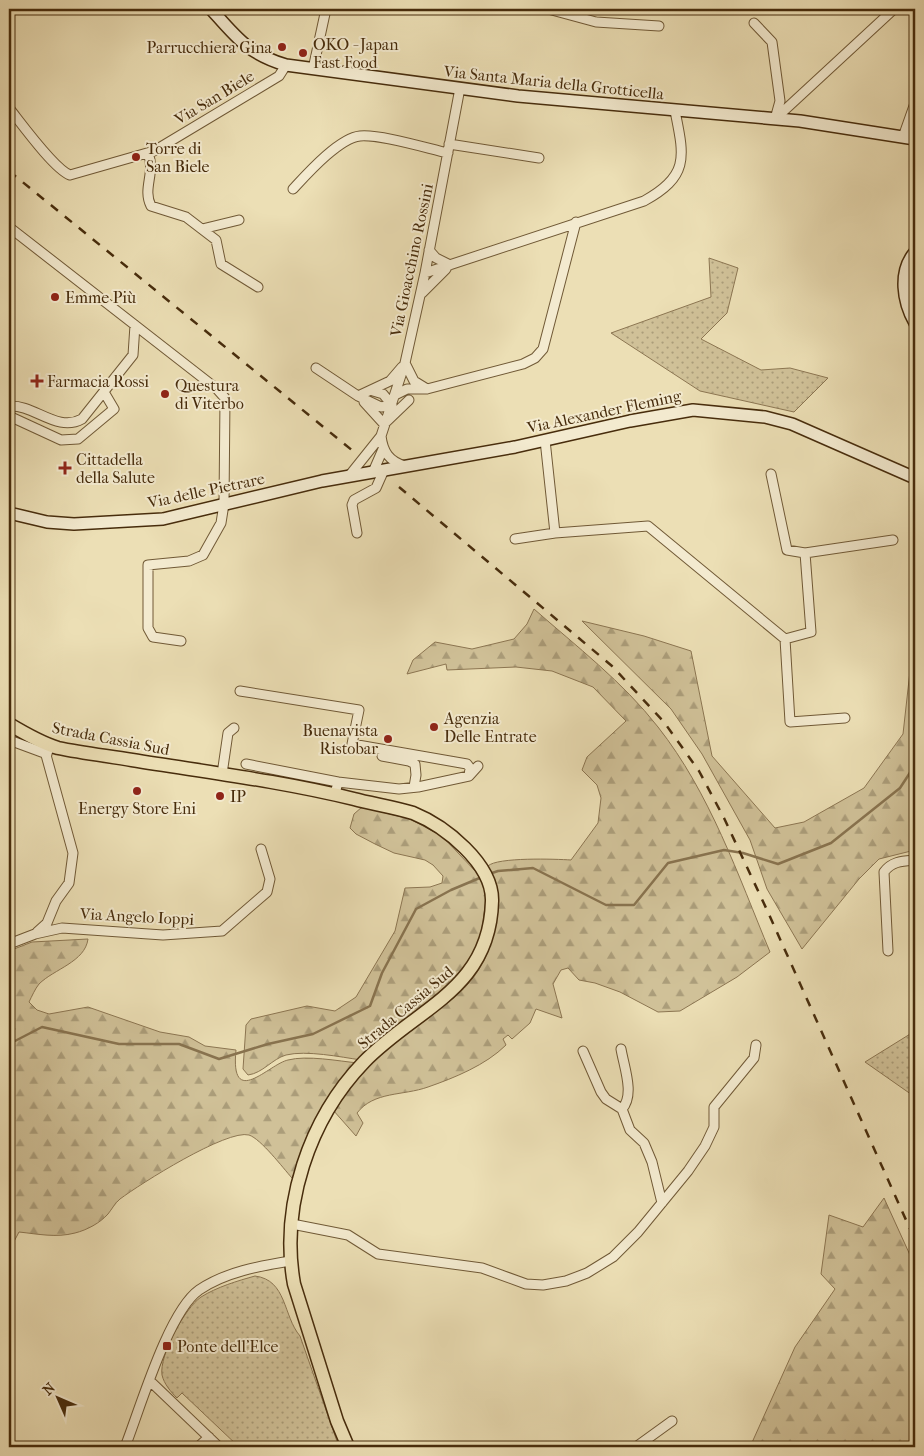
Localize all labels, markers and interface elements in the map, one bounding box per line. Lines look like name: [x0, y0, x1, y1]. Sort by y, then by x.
place label: OKO - Japan Fast Food: [313, 35, 399, 72]
place label: Parrucchiera Gina: [147, 38, 273, 57]
marker: Parrucchiera Gina: [276, 41, 288, 53]
marker: OKO - Japan Fast Food: [297, 47, 309, 59]
street label: Via Santa Maria della Grotticella: [442, 61, 666, 104]
street label: Via San Biele: [170, 66, 258, 129]
place label: Torre di San Biele: [146, 139, 210, 176]
marker: Torre di San Biele: [130, 151, 142, 163]
street label: Via Gioacchino Rossini: [386, 182, 437, 339]
place label: Emme Più: [65, 288, 136, 307]
marker: Emme Più: [49, 291, 61, 303]
place label: Farmacia Rossi: [47, 372, 149, 391]
marker: Farmacia Rossi: [31, 375, 43, 387]
place label: Questura di Viterbo: [175, 376, 244, 413]
street label: Via Alexander Fleming: [524, 386, 683, 437]
marker: Questura di Viterbo: [159, 388, 171, 400]
place label: Cittadella della Salute: [76, 450, 155, 487]
marker: Cittadella della Salute: [58, 461, 72, 475]
street label: Via delle Pietrare: [145, 469, 266, 512]
place label: Agenzia Delle Entrate: [443, 709, 537, 746]
street label: Strada Cassia Sud: [51, 718, 171, 759]
place label: Buenavista Ristobar: [303, 721, 379, 758]
marker: Agenzia Delle Entrate: [428, 721, 440, 733]
marker: Buenavista Ristobar: [382, 733, 394, 745]
marker: Energy Store Eni: [131, 785, 143, 797]
place label: IP: [230, 787, 246, 806]
marker: IP: [214, 790, 226, 802]
place label: Energy Store Eni: [78, 799, 196, 818]
street label: Via Angelo Ioppi: [79, 904, 195, 929]
street label: Strada Cassia Sud: [354, 962, 457, 1053]
place label: Ponte dell'Elce: [177, 1337, 279, 1356]
marker: Ponte dell'Elce: [161, 1340, 173, 1352]
north arrow: [32, 1374, 82, 1424]
text: N: [39, 1379, 59, 1399]

